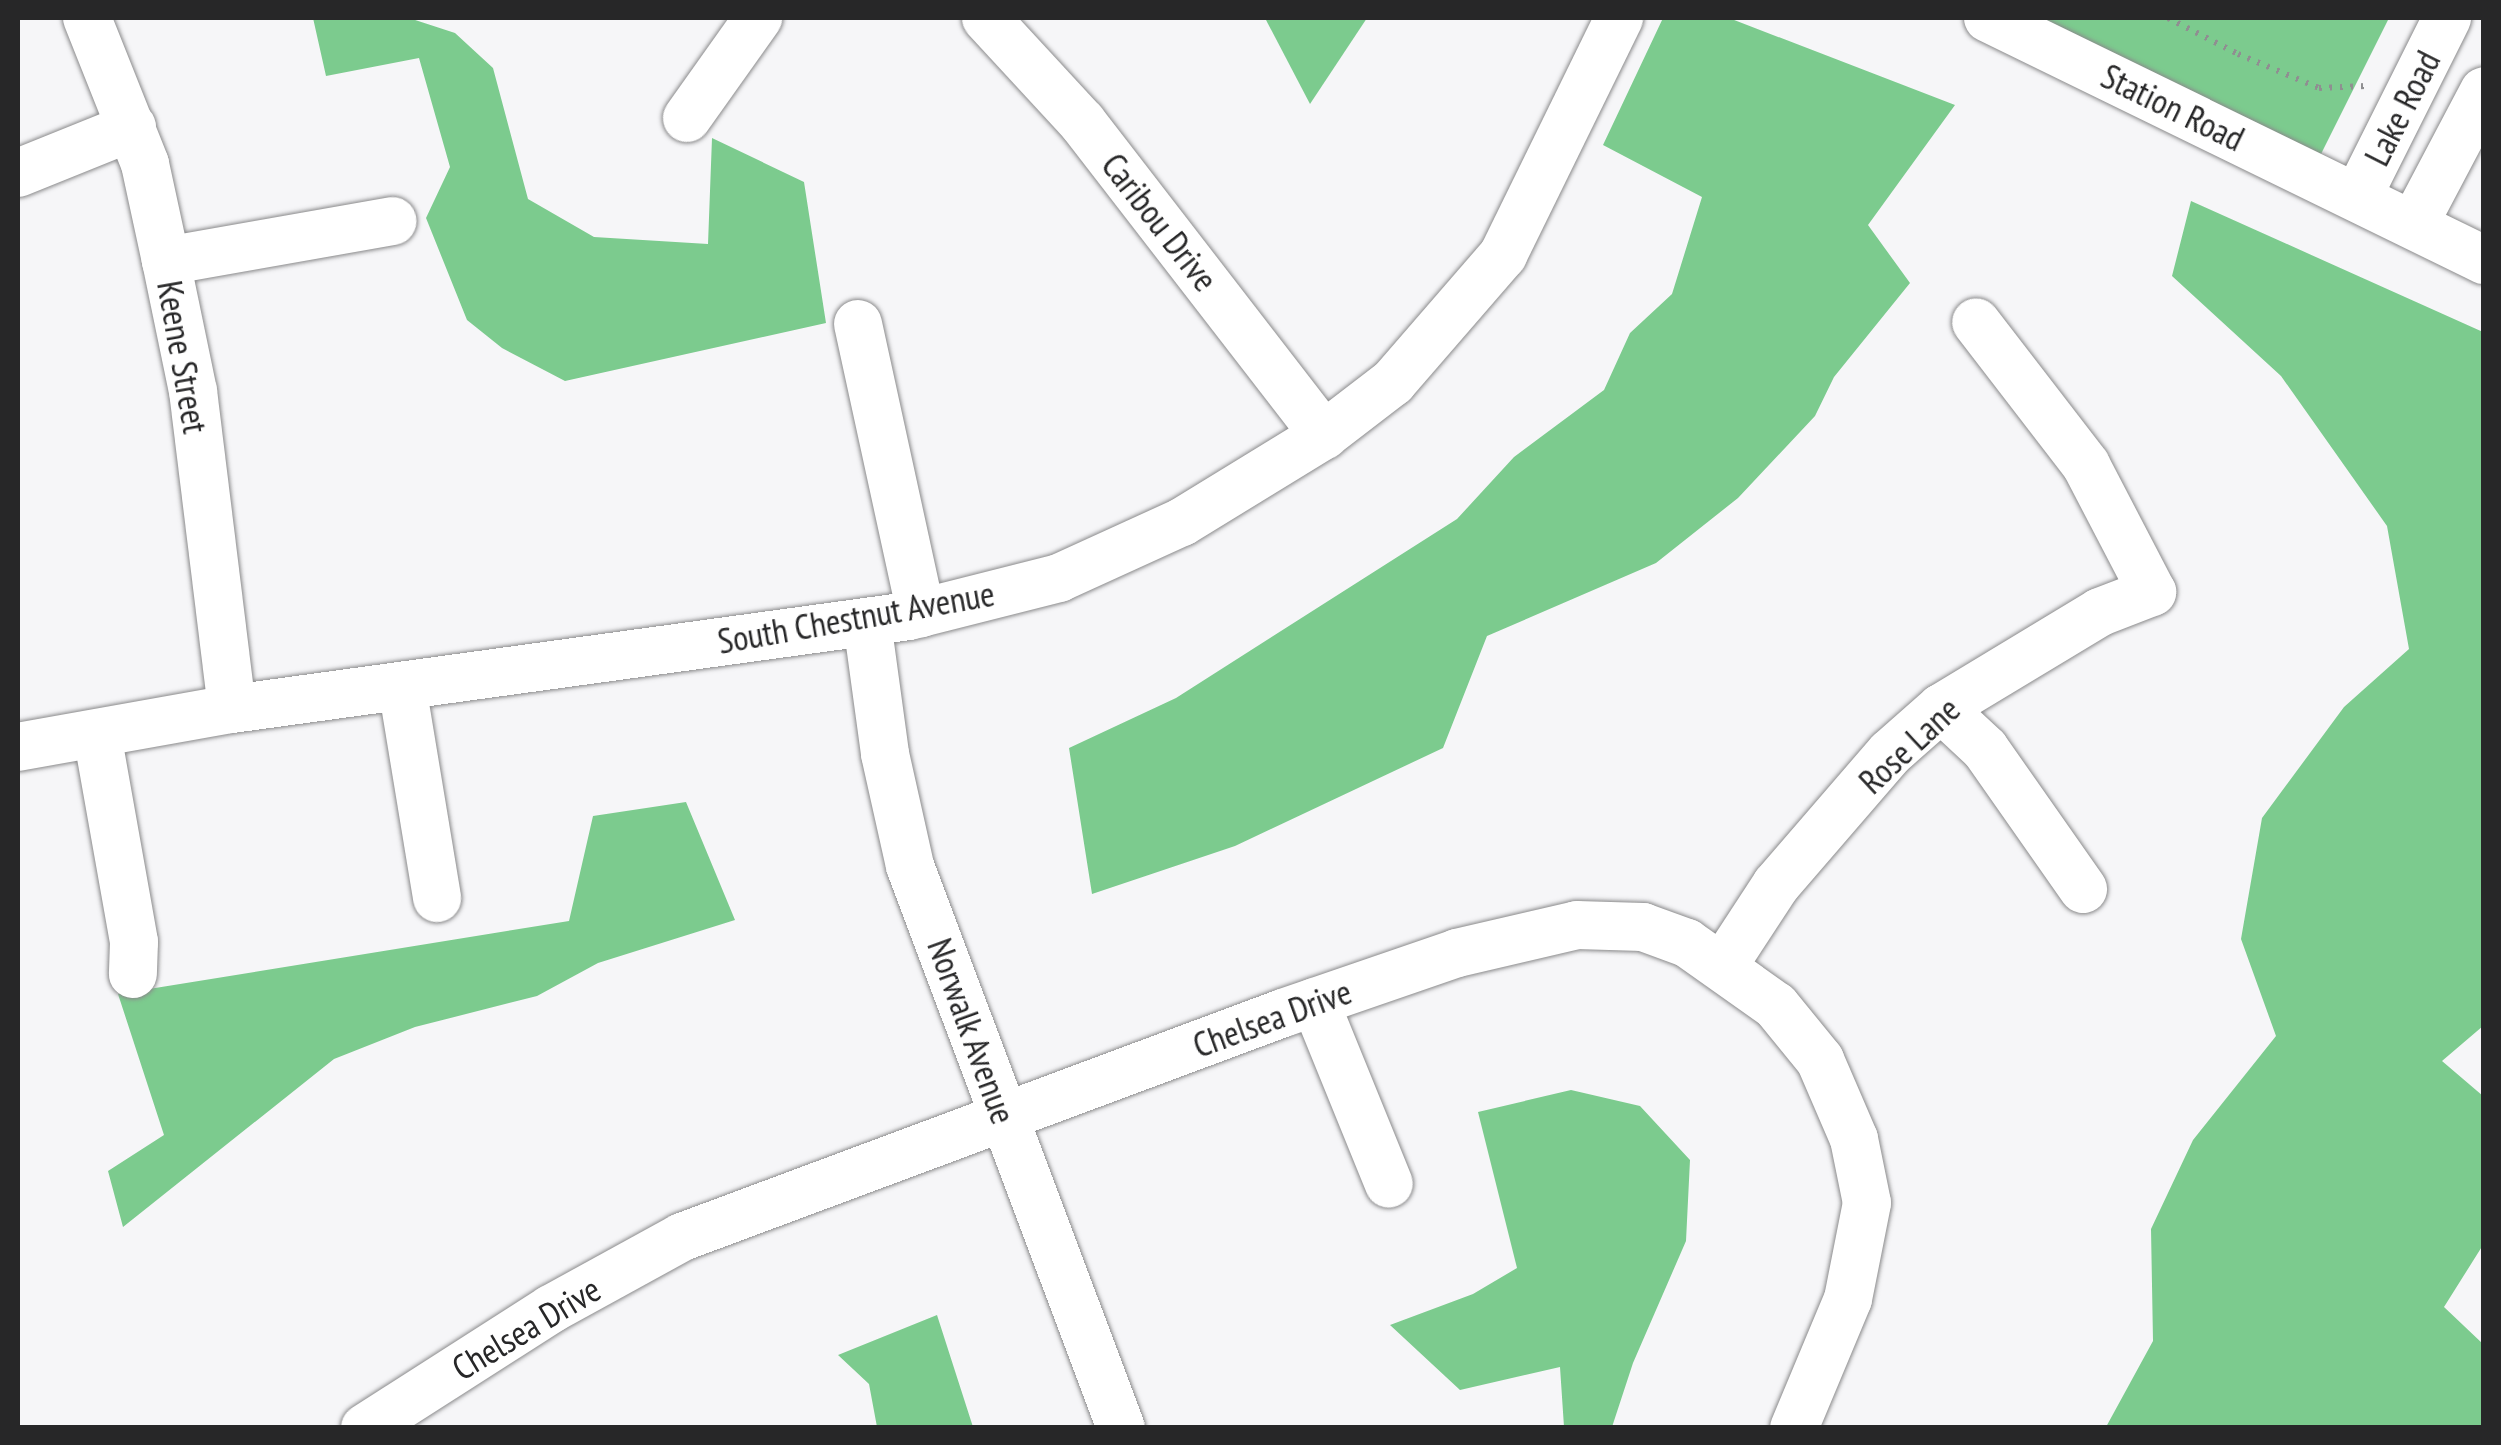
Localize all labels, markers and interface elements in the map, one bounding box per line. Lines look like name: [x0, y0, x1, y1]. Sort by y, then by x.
street label: Lake Road: [2355, 44, 2449, 172]
street label: Station Road: [2095, 54, 2251, 160]
street label: Caribou Drive: [1093, 145, 1227, 299]
street label: Keene Street: [149, 277, 217, 437]
street label: South Chestnut Avenue: [714, 572, 998, 662]
street label: Rose Lane: [1850, 688, 1968, 802]
street label: Norwalk Avenue: [919, 932, 1025, 1130]
street label: Chelsea Drive: [1187, 970, 1357, 1066]
street label: Chelsea Drive: [444, 1267, 608, 1389]

